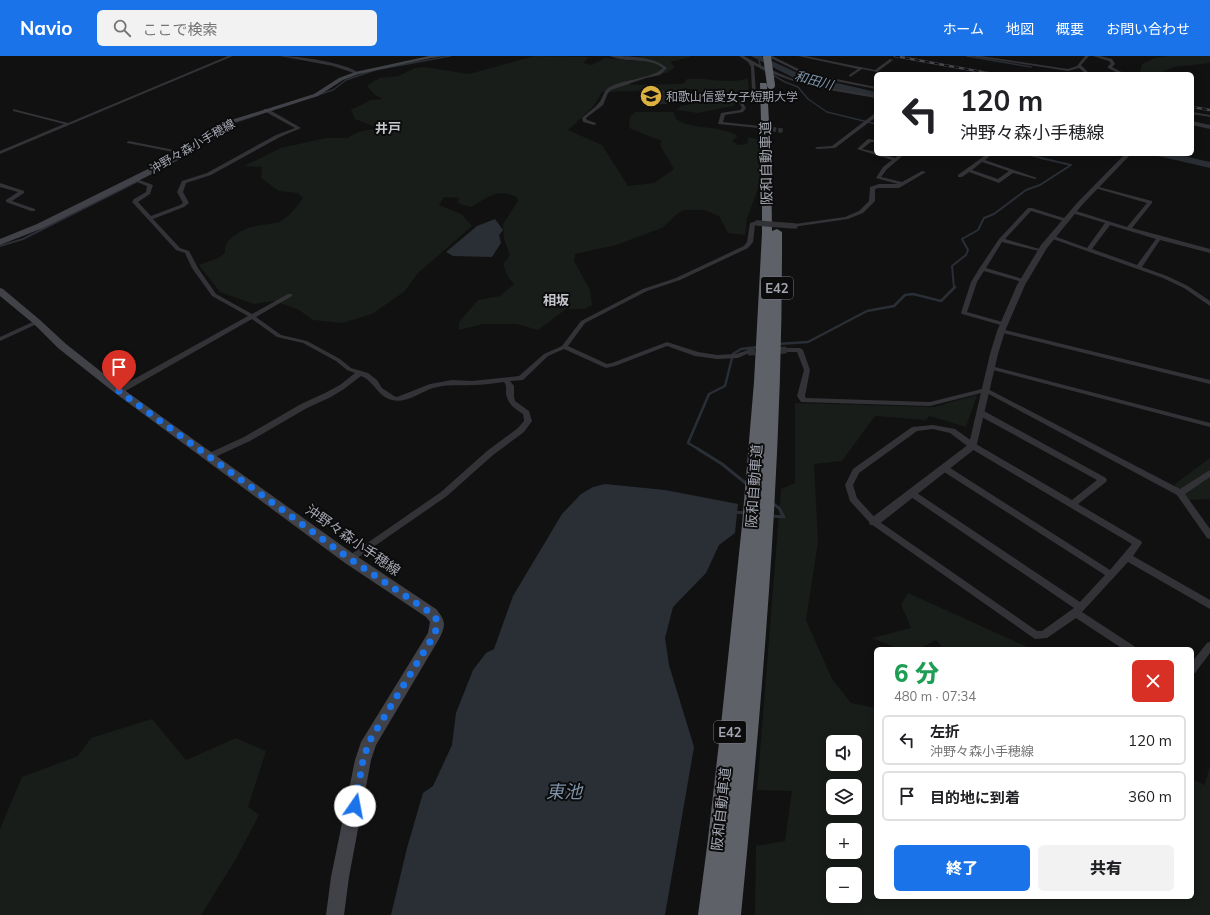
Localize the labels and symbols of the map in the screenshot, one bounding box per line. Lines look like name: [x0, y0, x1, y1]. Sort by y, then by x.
water label: 和田川: [793, 67, 837, 93]
school or university icon: 和歌山信愛女子短期大学: [638, 83, 664, 109]
place label: 和歌山信愛女子短期大学: [666, 89, 798, 104]
street label: 沖野々森小手穂線: [147, 116, 237, 176]
district label: 井戸: [375, 120, 401, 136]
street label: 阪和自動車道: [756, 121, 776, 205]
road number: E42: [761, 277, 793, 299]
district label: 相坂: [543, 292, 569, 308]
pin: [102, 350, 136, 391]
street label: 阪和自動車道: [742, 443, 766, 529]
street label: 沖野々森小手穂線: [302, 501, 404, 579]
road number: E42: [714, 721, 746, 743]
street label: 阪和自動車道: [708, 766, 734, 852]
water label: 東池: [546, 780, 584, 803]
position arrow: [334, 785, 376, 827]

